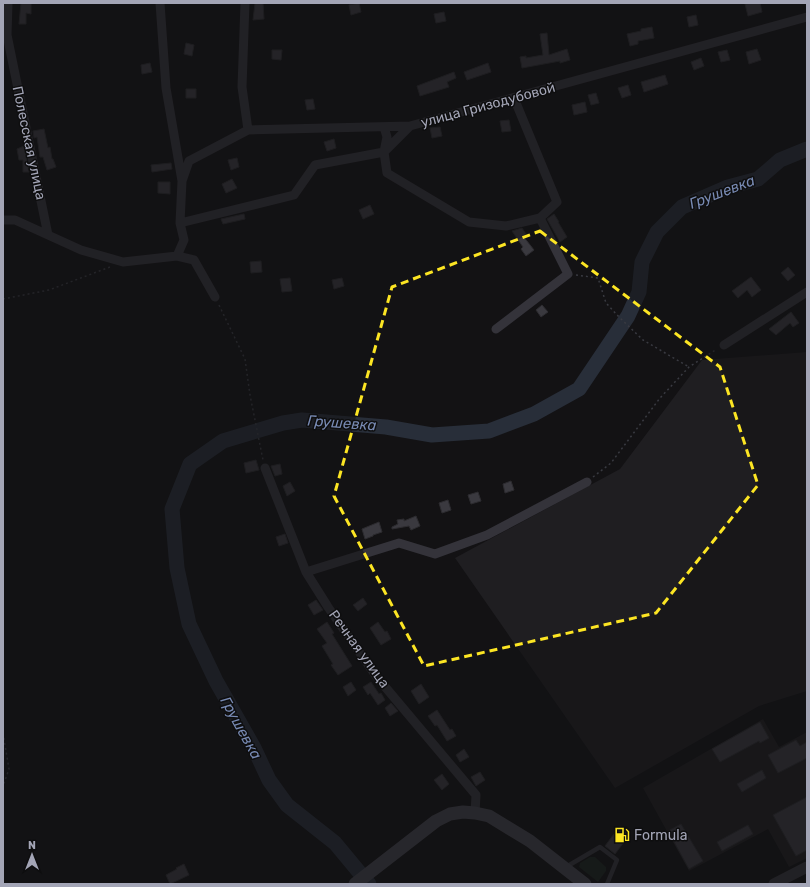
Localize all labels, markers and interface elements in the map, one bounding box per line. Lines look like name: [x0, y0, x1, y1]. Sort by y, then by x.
street label: улица Гризодубовой: [419, 79, 557, 131]
street label: Полесская улица: [9, 85, 49, 201]
water label: Грушевка: [687, 171, 758, 213]
water label: Грушевка: [307, 412, 377, 434]
street label: Речная улица: [325, 607, 393, 691]
water label: Грушевка: [216, 694, 266, 763]
fuel station icon: Formula: [613, 826, 631, 844]
place label: Formula: [634, 827, 687, 844]
north arrow: [12, 835, 52, 875]
text: N: [28, 839, 36, 852]

